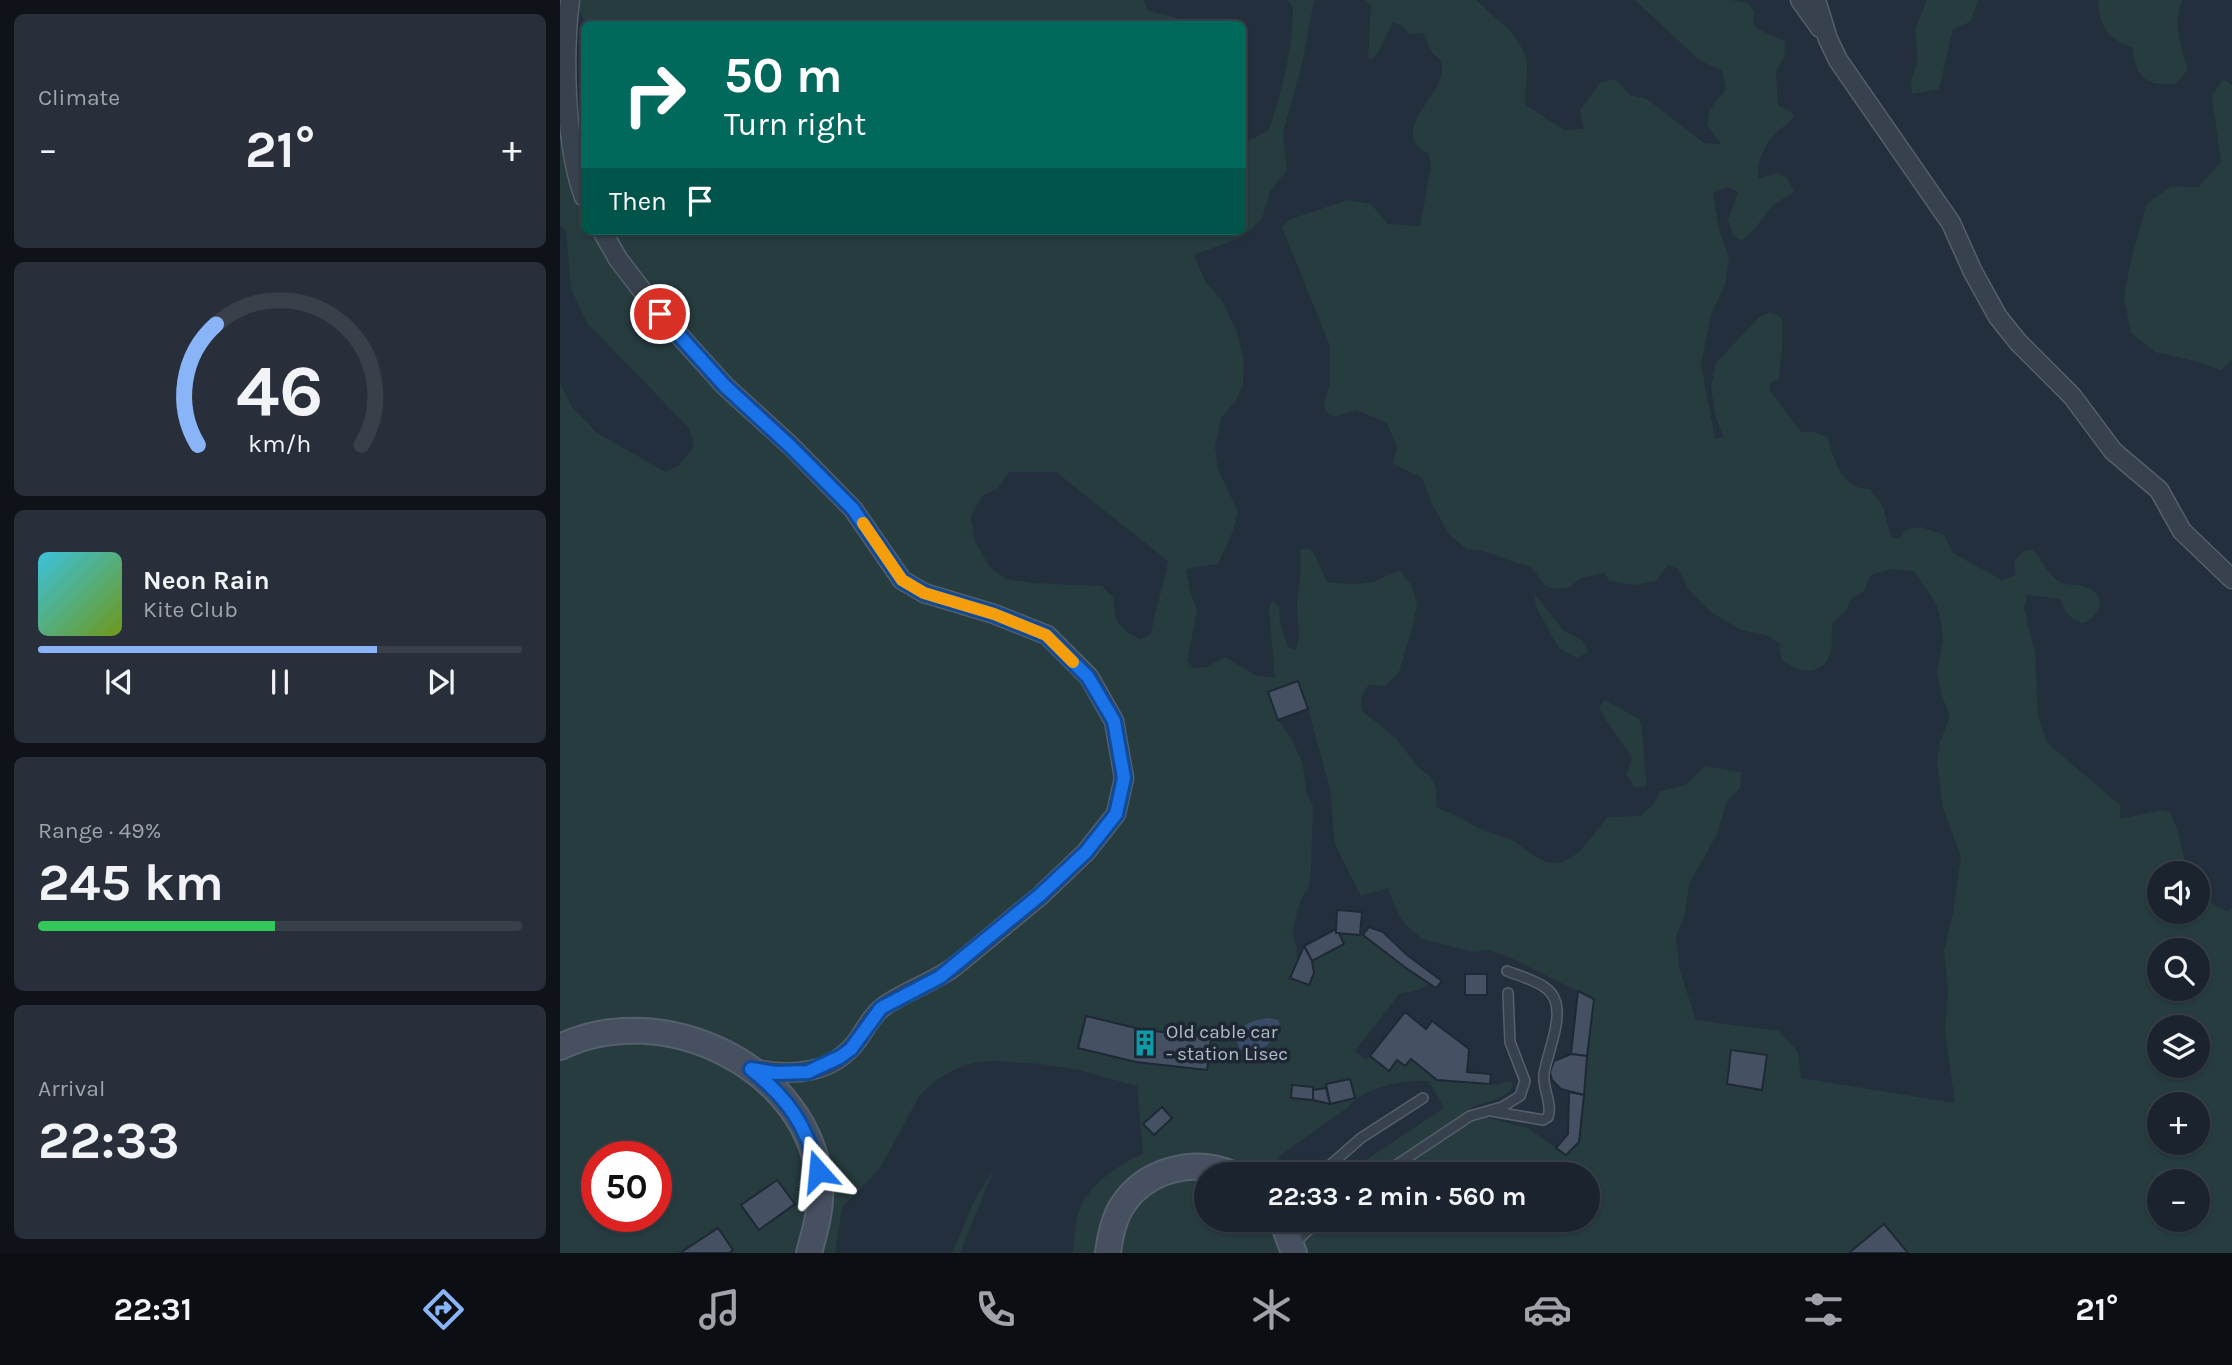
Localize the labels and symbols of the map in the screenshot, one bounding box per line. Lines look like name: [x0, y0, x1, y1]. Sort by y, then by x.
pin: [630, 284, 690, 344]
place label: Old cable car - station Lisec: [1166, 1021, 1288, 1065]
building icon: Old cable car - station Lisec: [1130, 1028, 1160, 1058]
position arrow: [781, 1134, 855, 1208]
speed limit sign: 50: [581, 1141, 672, 1232]

